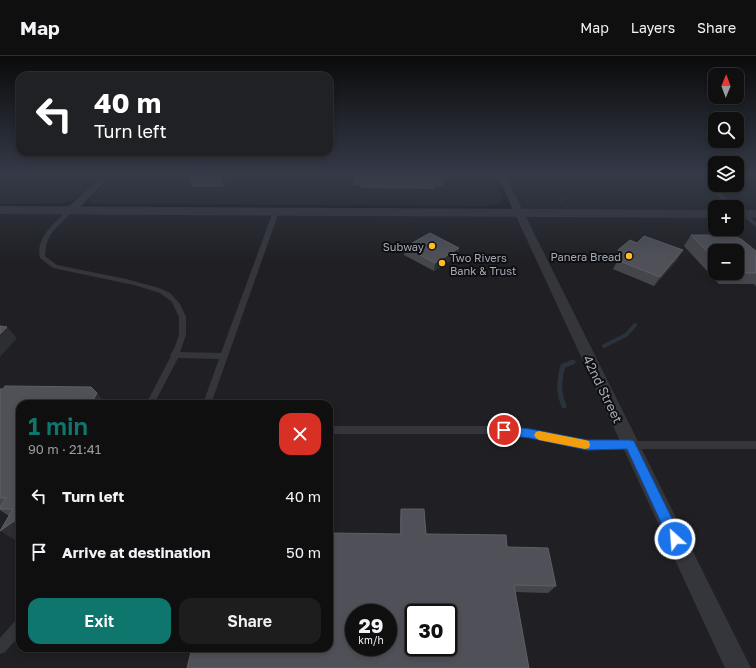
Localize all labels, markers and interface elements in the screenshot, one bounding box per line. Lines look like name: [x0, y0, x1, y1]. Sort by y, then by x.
text: Map: [20, 16, 60, 39]
text: Map: [580, 19, 609, 36]
text: Layers: [631, 19, 675, 36]
text: Share: [697, 19, 736, 36]
north arrow: [708, 68, 744, 104]
map controls: [708, 68, 744, 280]
text: 40 m: [94, 86, 161, 119]
icon: left: [28, 88, 80, 140]
button: search: [708, 112, 744, 148]
text: Turn left: [94, 120, 167, 142]
button: layers: [708, 156, 744, 192]
button: +: [708, 200, 744, 236]
place label: Subway: [383, 240, 424, 253]
marker: Subway: [427, 241, 437, 251]
button: −: [708, 244, 744, 280]
place label: Panera Bread: [550, 250, 621, 263]
place label: Two Rivers Bank & Trust: [450, 251, 516, 277]
marker: Panera Bread: [624, 251, 634, 261]
marker: Two Rivers Bank & Trust: [437, 258, 447, 268]
street label: 42nd Street: [580, 353, 626, 425]
text: 1 min: [28, 411, 88, 440]
button: close: [279, 413, 321, 455]
pin: [487, 413, 521, 447]
icon: arrive: [493, 419, 515, 441]
text: 90 m · 21:41: [28, 441, 101, 457]
icon: left: [28, 485, 50, 507]
text: Turn left: [62, 487, 124, 505]
text: 40 m: [286, 487, 321, 505]
position arrow: [654, 518, 696, 560]
icon: arrive: [28, 541, 50, 563]
text: Arrive at destination: [62, 543, 211, 561]
text: 50 m: [286, 543, 321, 561]
button: Exit: [28, 598, 171, 644]
button: Share: [179, 598, 321, 644]
speed limit sign: 30: [405, 604, 457, 656]
text: 29: [359, 613, 383, 637]
text: km/h: [358, 634, 384, 646]

